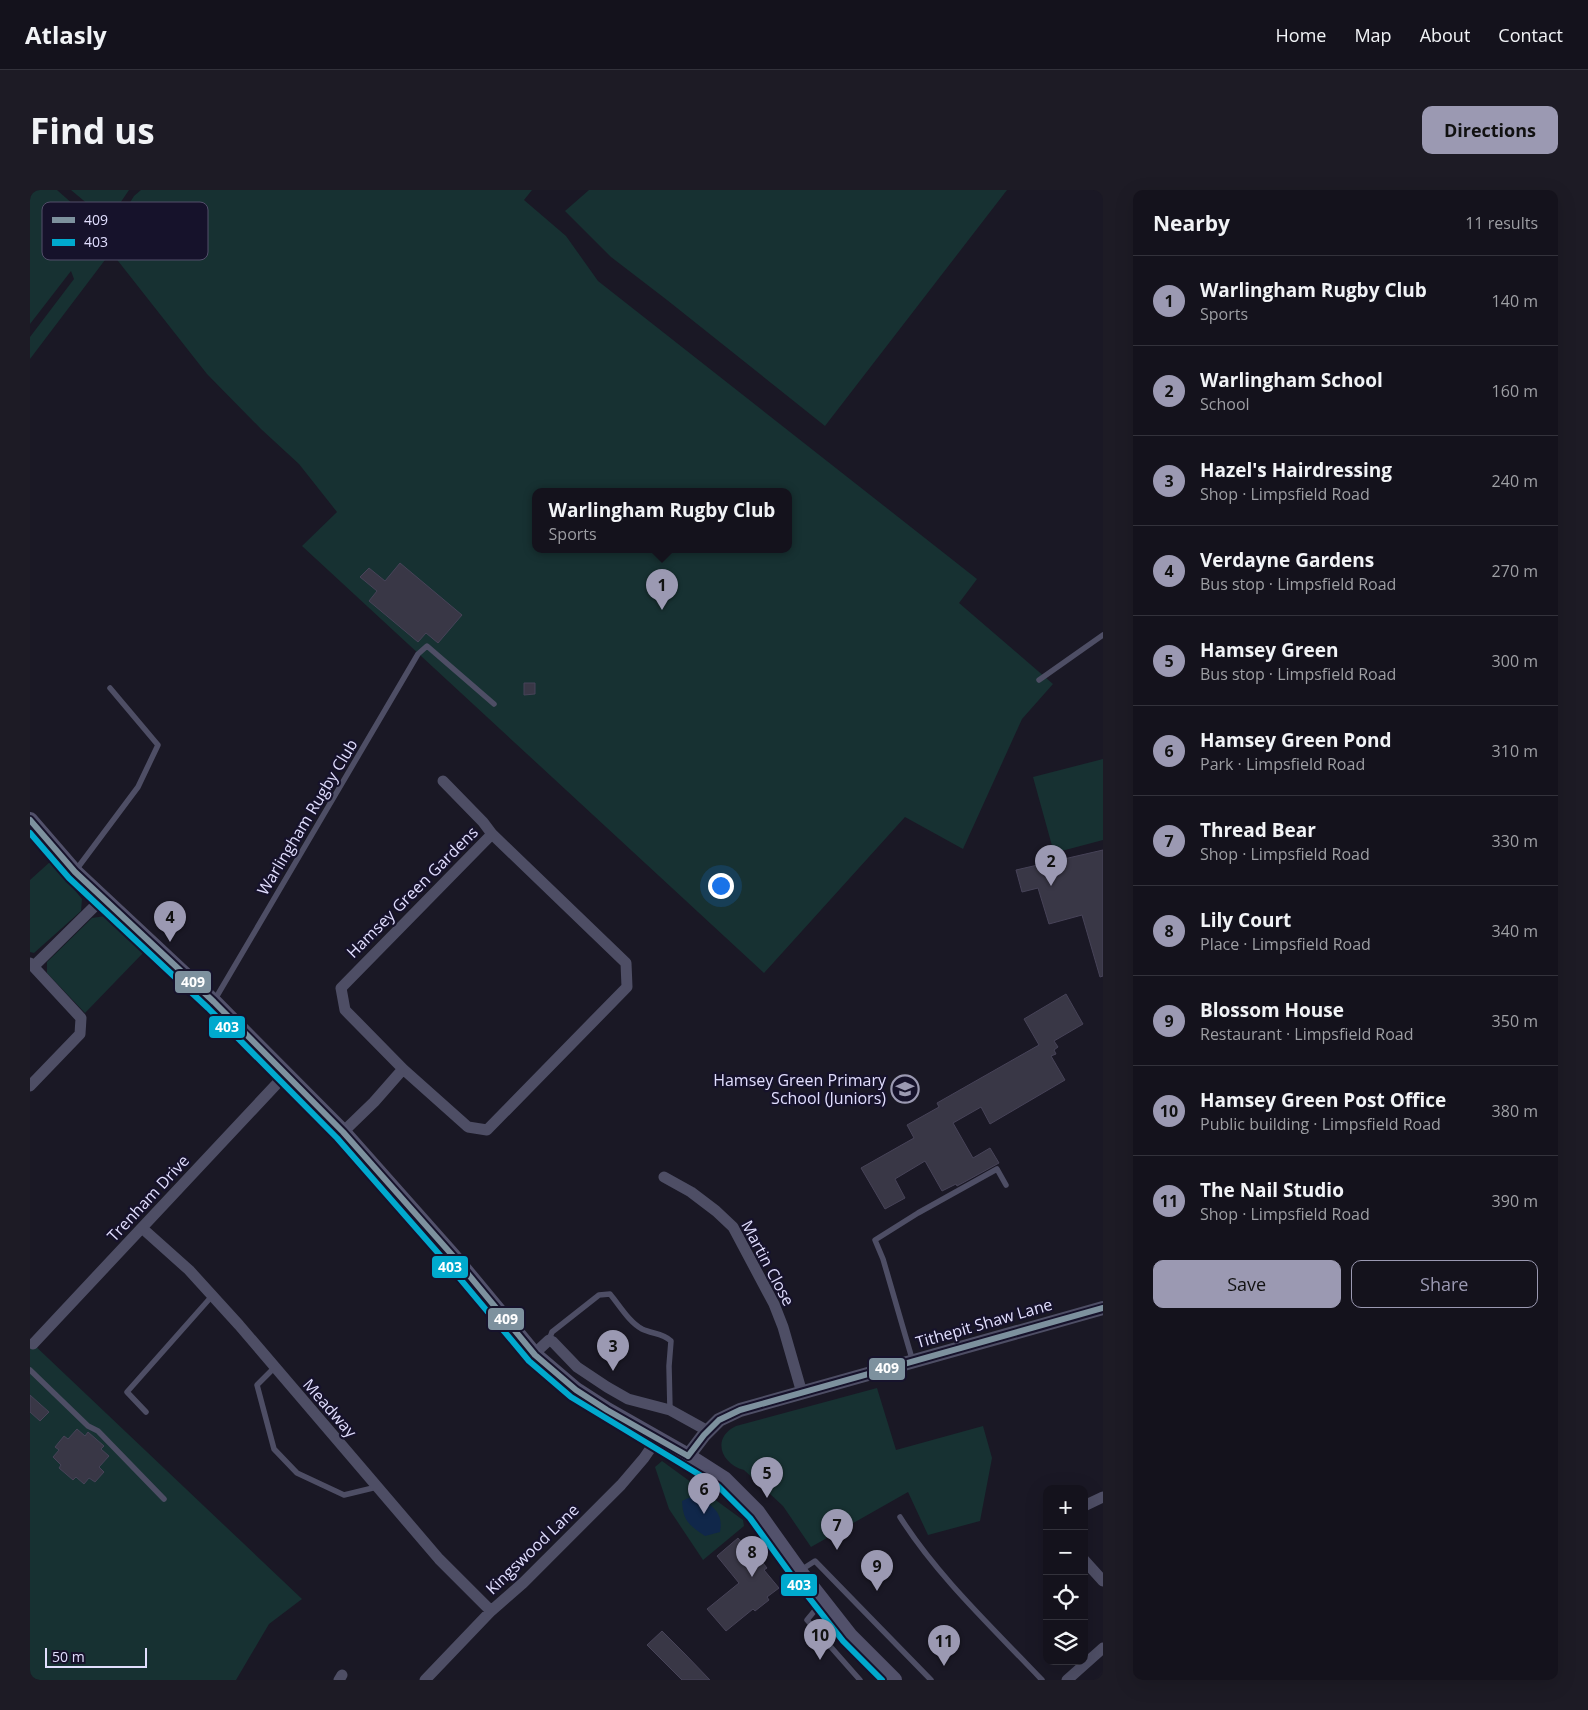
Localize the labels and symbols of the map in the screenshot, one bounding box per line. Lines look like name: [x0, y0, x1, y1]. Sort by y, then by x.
legend: [42, 202, 208, 260]
text: 409: [84, 210, 108, 229]
text: 403: [84, 232, 108, 251]
pin: 1: [646, 569, 678, 610]
street label: Warlingham Rugby Club: [252, 735, 362, 899]
street label: Hamsey Green Gardens: [341, 821, 483, 963]
pin: 2: [1035, 845, 1067, 886]
your location: [708, 873, 734, 899]
pin: 4: [154, 901, 186, 942]
line badge: 409: [174, 970, 212, 994]
text: 409: [181, 972, 205, 991]
line badge: 403: [208, 1015, 246, 1039]
text: 403: [215, 1017, 239, 1036]
place label: Hamsey Green Primary School (Juniors): [713, 1069, 887, 1109]
school or university icon: Hamsey Green Primary School (Juniors): [890, 1074, 920, 1104]
street label: Trenham Drive: [102, 1150, 194, 1246]
street label: Martin Close: [736, 1216, 800, 1310]
line badge: 403: [431, 1255, 469, 1279]
text: 403: [438, 1257, 462, 1276]
street label: Tithepit Shaw Lane: [913, 1293, 1055, 1353]
line badge: 409: [487, 1307, 525, 1331]
text: 409: [494, 1309, 518, 1328]
pin: 3: [597, 1330, 629, 1371]
line badge: 409: [868, 1357, 906, 1381]
text: 409: [875, 1358, 899, 1377]
street label: Meadway: [298, 1374, 362, 1443]
pin: 5: [751, 1457, 783, 1498]
pin: 6: [688, 1473, 720, 1514]
street label: Kingswood Lane: [481, 1499, 583, 1599]
pin: 7: [821, 1509, 853, 1550]
pin: 8: [736, 1536, 768, 1577]
pin: 9: [861, 1550, 893, 1591]
line badge: 403: [780, 1573, 818, 1597]
text: 403: [787, 1575, 811, 1594]
pin: 10: [804, 1619, 836, 1660]
pin: 11: [928, 1625, 960, 1666]
scale bar: [45, 1645, 148, 1668]

